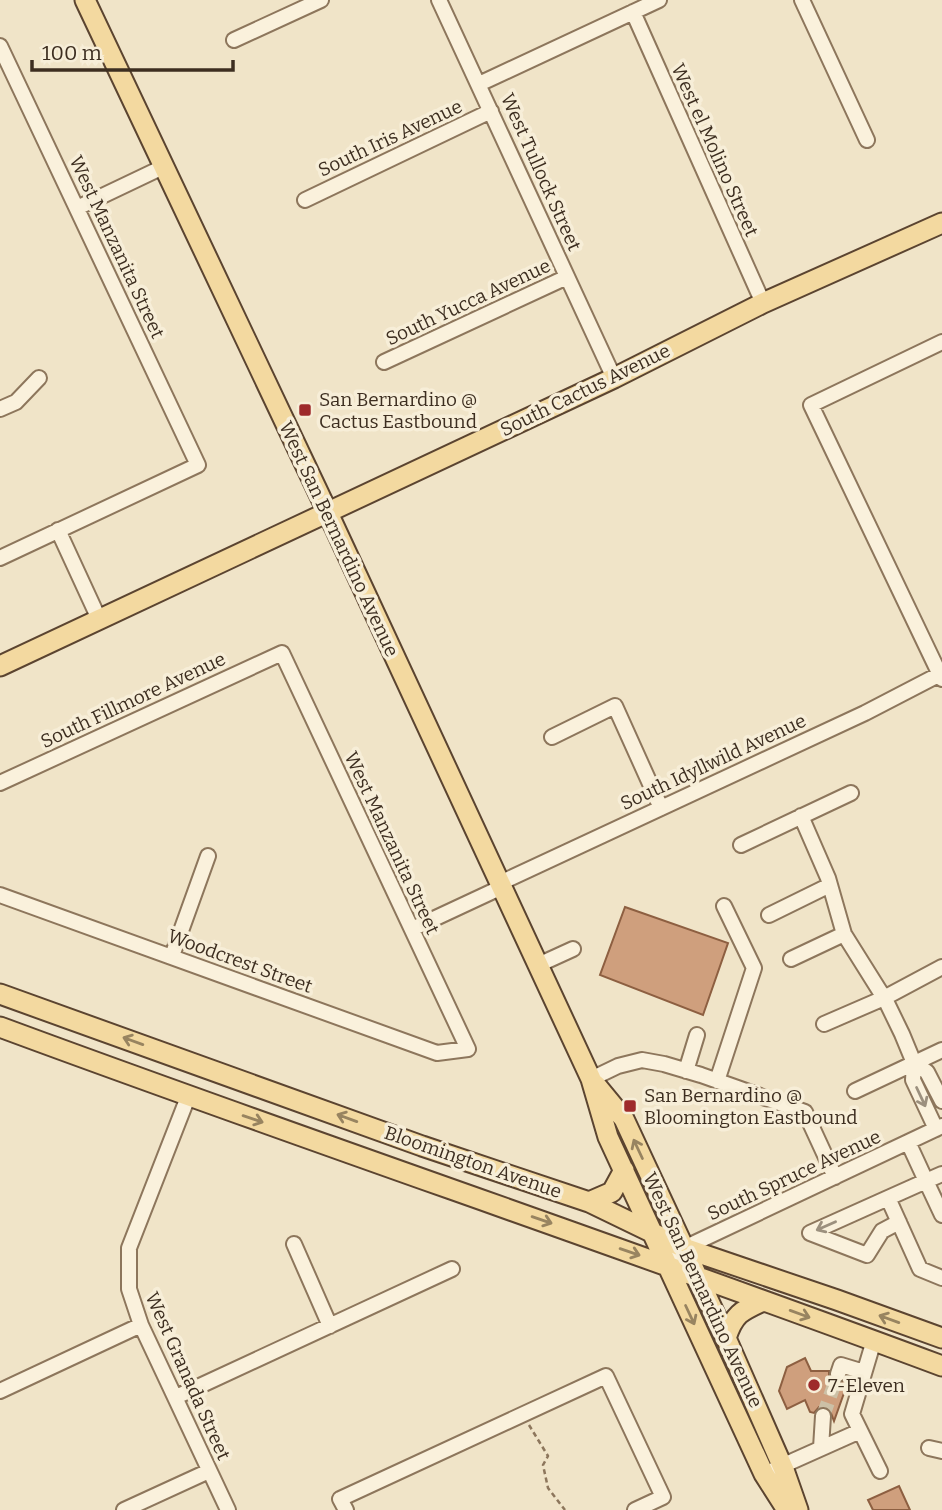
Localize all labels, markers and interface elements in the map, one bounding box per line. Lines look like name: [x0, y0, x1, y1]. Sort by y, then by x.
scale bar: [32, 28, 233, 72]
text: 100 m: [42, 40, 102, 66]
street label: West el Molino Street: [666, 60, 764, 240]
street label: West Tullock Street: [496, 90, 586, 255]
street label: South Iris Avenue: [314, 95, 466, 181]
street label: West Manzanita Street: [65, 152, 170, 342]
street label: South Yucca Avenue: [382, 254, 554, 350]
street label: South Cactus Avenue: [496, 339, 674, 441]
place label: San Bernardino @ Cactus Eastbound: [319, 388, 477, 433]
marker: San Bernardino @ Cactus Eastbound: [297, 402, 313, 418]
street label: West San Bernardino Avenue: [274, 418, 404, 660]
street label: South Fillmore Avenue: [37, 647, 229, 753]
street label: South Idyllwild Avenue: [617, 709, 809, 815]
street label: West Manzanita Street: [340, 748, 445, 938]
street label: Woodcrest Street: [164, 924, 316, 998]
one-way arrow: [122, 1034, 144, 1047]
place label: San Bernardino @ Bloomington Eastbound: [644, 1084, 858, 1129]
one-way arrow: [914, 1086, 928, 1107]
marker: San Bernardino @ Bloomington Eastbound: [622, 1098, 638, 1114]
one-way arrow: [336, 1111, 358, 1124]
one-way arrow: [241, 1114, 263, 1126]
street label: Bloomington Avenue: [381, 1121, 565, 1203]
street label: South Spruce Avenue: [704, 1125, 884, 1225]
one-way arrow: [630, 1139, 644, 1160]
street label: West San Bernardino Avenue: [638, 1169, 768, 1411]
one-way arrow: [530, 1215, 552, 1227]
one-way arrow: [816, 1220, 837, 1233]
one-way arrow: [619, 1247, 641, 1259]
street label: West Granada Street: [141, 1288, 236, 1464]
one-way arrow: [684, 1304, 697, 1326]
one-way arrow: [789, 1309, 811, 1321]
one-way arrow: [879, 1312, 901, 1324]
place label: 7-Eleven: [828, 1374, 905, 1397]
marker: 7-Eleven: [806, 1377, 822, 1393]

